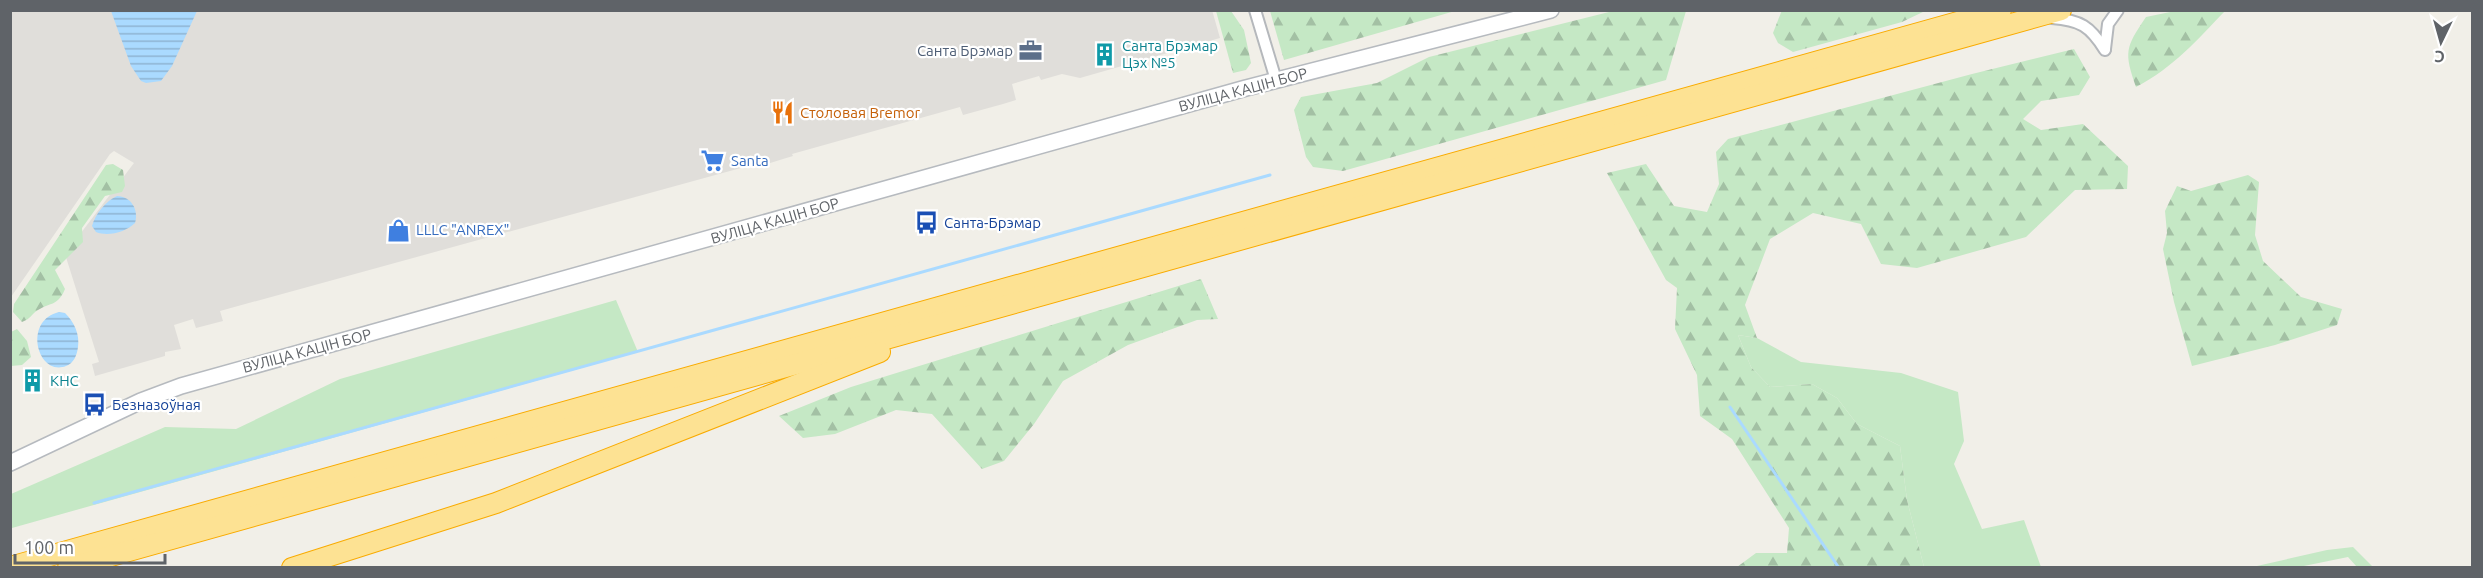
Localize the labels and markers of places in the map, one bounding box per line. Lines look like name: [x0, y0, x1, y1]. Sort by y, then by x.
place label: Санта Брэмар Цэх №5: [1122, 37, 1218, 71]
office icon: Санта Брэмар: [1018, 38, 1044, 64]
place label: Санта Брэмар: [917, 42, 1013, 59]
building icon: Санта Брэмар Цэх №5: [1091, 42, 1117, 68]
restaurant icon: Столовая Bremor: [769, 100, 795, 126]
place label: Столовая Bremor: [800, 104, 921, 121]
supermarket icon: Santa: [700, 148, 726, 174]
place label: Santa: [731, 152, 769, 169]
bus stop icon: Санта-Брэмар: [913, 210, 939, 236]
place label: Санта-Брэмар: [944, 214, 1041, 231]
shop icon: LLLC "ANREX": [385, 217, 411, 243]
place label: LLLC "ANREX": [416, 221, 510, 238]
building icon: КНС: [19, 368, 45, 394]
place label: КНС: [50, 372, 79, 389]
bus stop icon: Безназоўная: [81, 392, 107, 418]
place label: Безназоўная: [112, 396, 201, 413]

